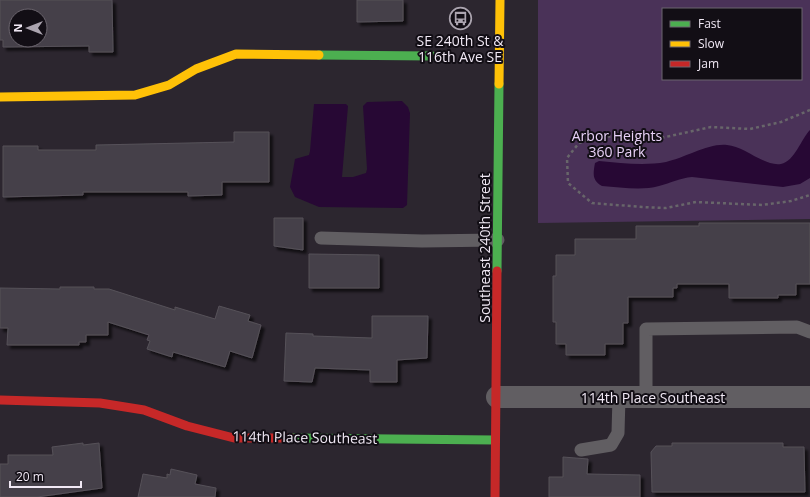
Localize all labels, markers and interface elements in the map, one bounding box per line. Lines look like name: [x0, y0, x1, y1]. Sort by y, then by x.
bus stop icon: SE 240th St & 116th Ave SE: [447, 5, 473, 31]
north arrow: [8, 8, 48, 48]
legend: [662, 8, 802, 80]
text: Fast: [698, 15, 721, 32]
text: N: [10, 24, 25, 32]
place label: SE 240th St & 116th Ave SE: [417, 31, 504, 66]
text: Slow: [698, 35, 725, 52]
text: Jam: [697, 55, 719, 72]
park label: Arbor Heights 360 Park: [572, 126, 663, 161]
street label: Southeast 240th Street: [475, 173, 494, 323]
street label: 114th Place Southeast: [581, 388, 725, 407]
street label: 114th Place Southeast: [232, 426, 378, 448]
scale bar: [10, 463, 81, 489]
text: 20 m: [16, 468, 44, 485]

